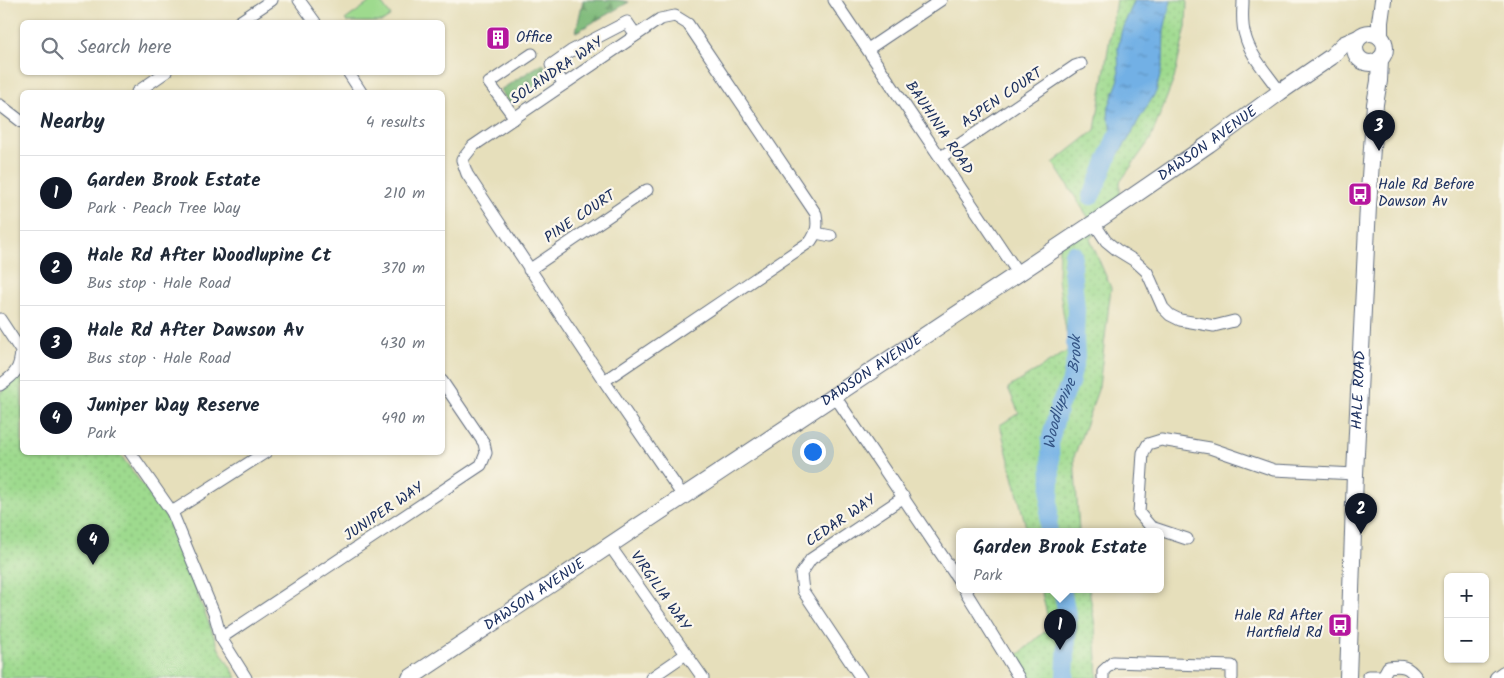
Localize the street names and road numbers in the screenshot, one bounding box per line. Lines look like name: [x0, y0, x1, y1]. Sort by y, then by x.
street label: SOLANDRA WAY: [506, 30, 609, 111]
street label: ASPEN COURT: [956, 61, 1049, 134]
street label: BAUHINIA ROAD: [899, 76, 980, 180]
street label: DAWSON AVENUE: [1153, 99, 1264, 188]
street label: PINE COURT: [539, 183, 622, 250]
street label: DAWSON AVENUE: [816, 327, 929, 413]
street label: HALE ROAD: [1345, 350, 1373, 430]
street label: JUNIPER WAY: [339, 476, 430, 548]
street label: CEDAR WAY: [801, 488, 882, 554]
street label: VIRGILIA WAY: [624, 546, 697, 637]
street label: DAWSON AVENUE: [479, 552, 592, 638]

